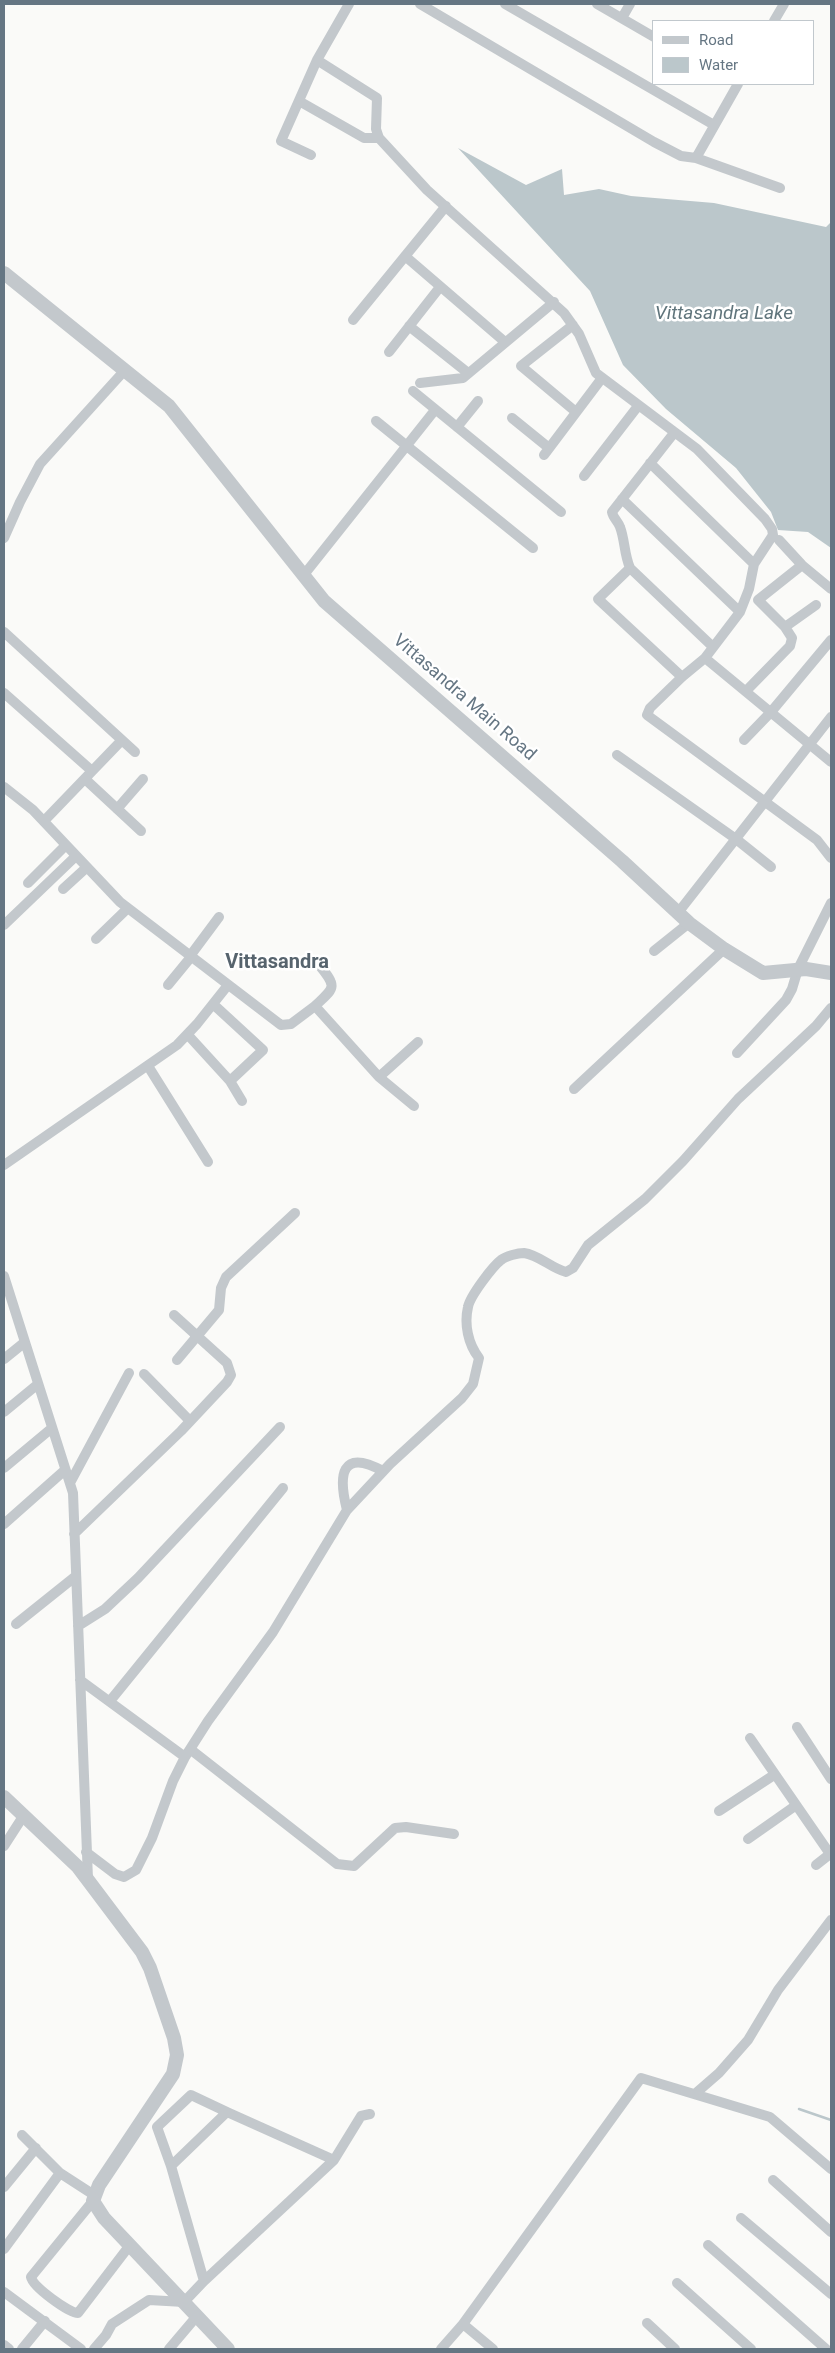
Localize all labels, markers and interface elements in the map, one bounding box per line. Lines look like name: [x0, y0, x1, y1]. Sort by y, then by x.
legend: [652, 20, 815, 85]
text: Road: [699, 31, 733, 49]
text: Water: [699, 56, 738, 74]
water label: Vittasandra Lake: [655, 303, 793, 325]
street label: Vittasandra Main Road: [388, 630, 540, 766]
district label: Vittasandra: [225, 951, 329, 975]

